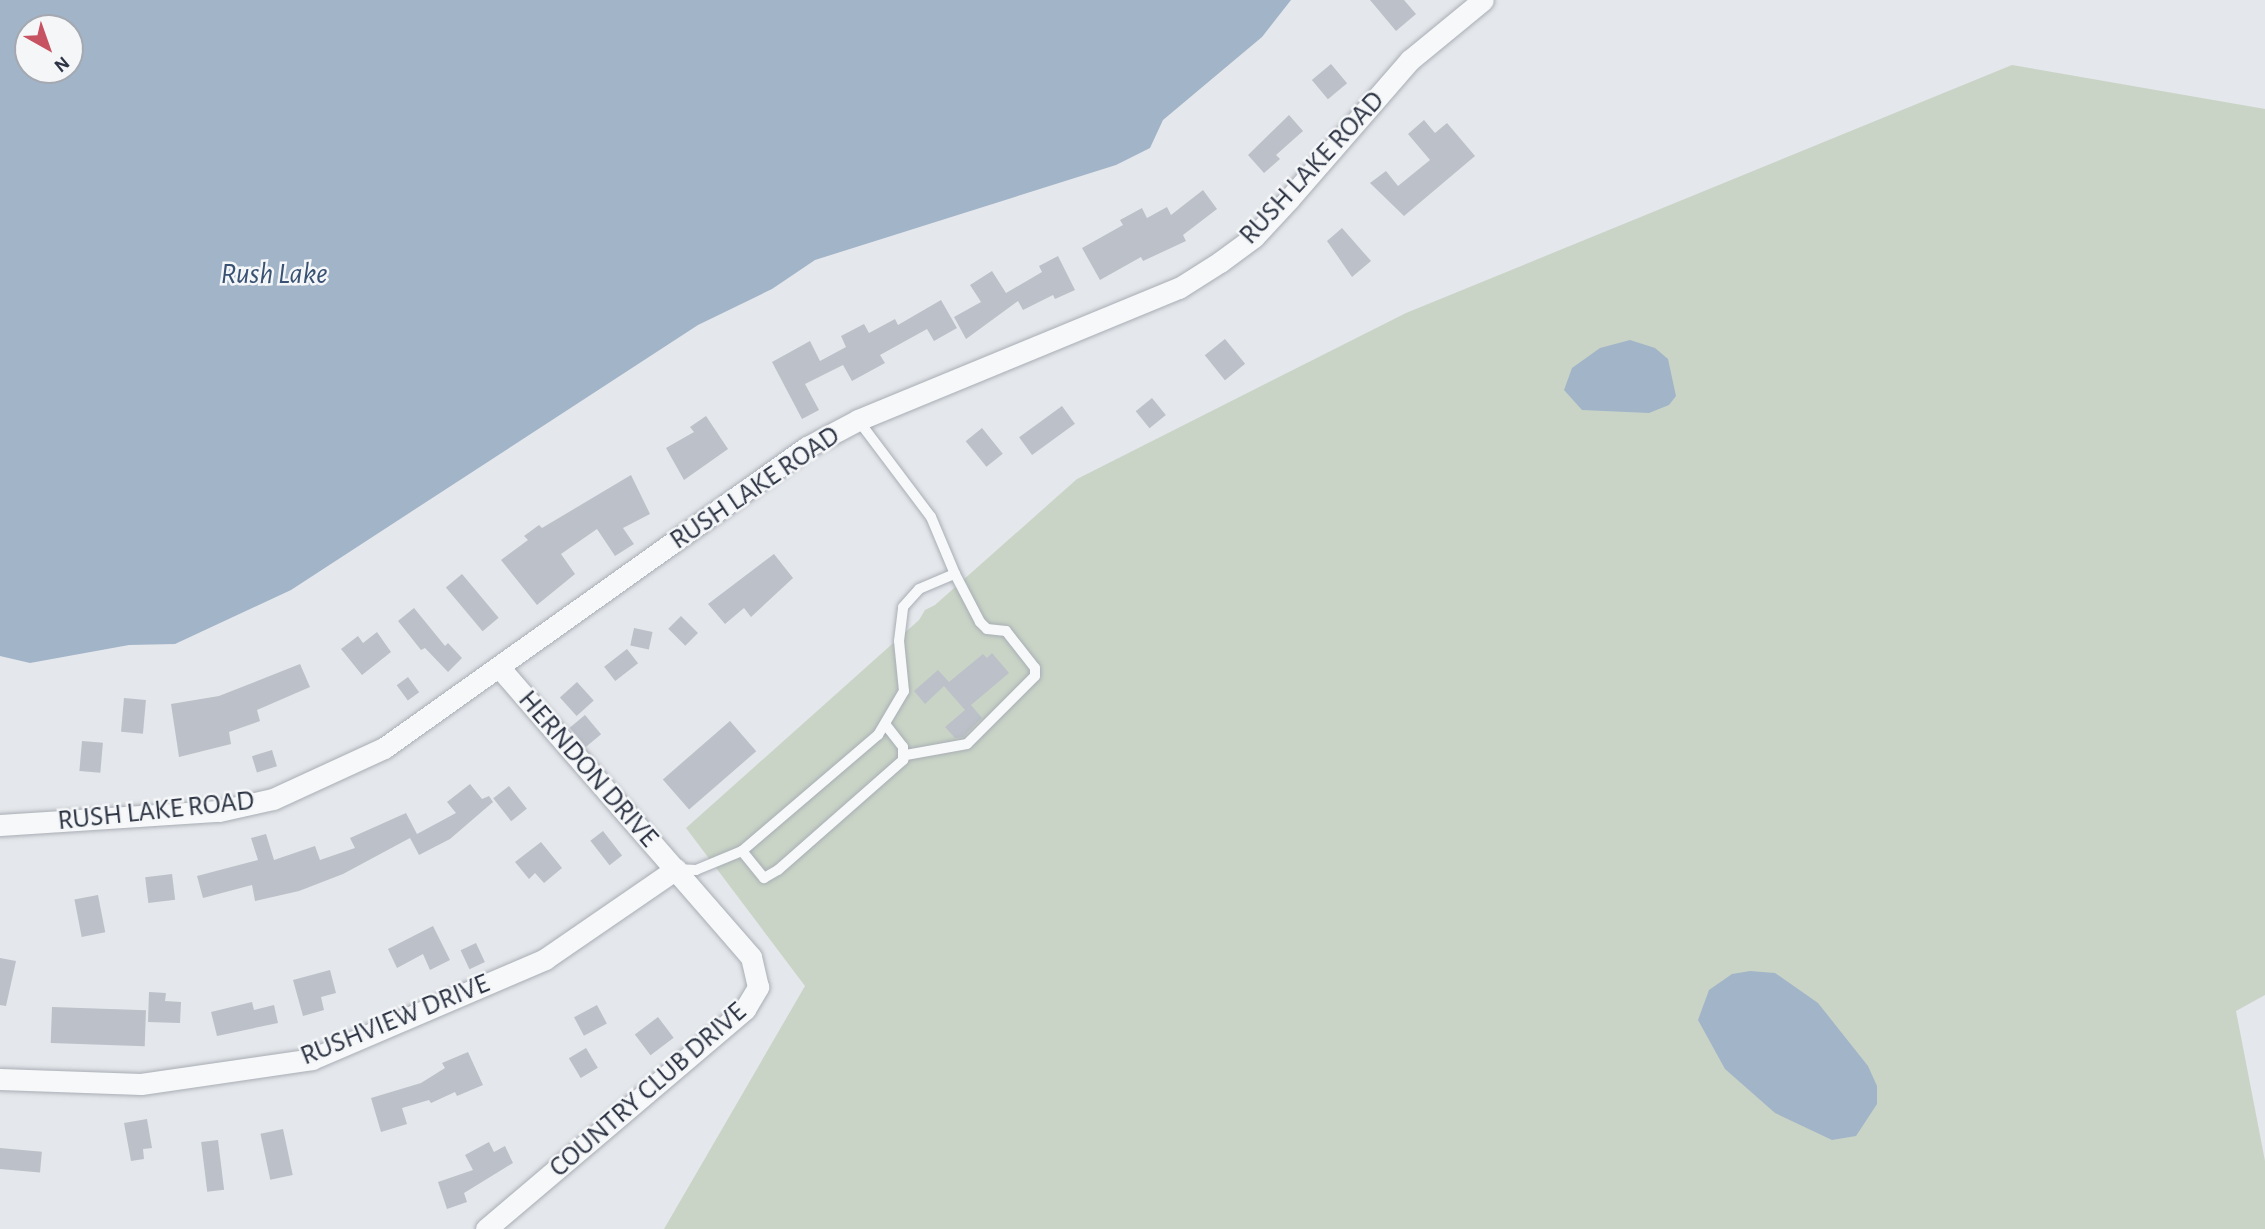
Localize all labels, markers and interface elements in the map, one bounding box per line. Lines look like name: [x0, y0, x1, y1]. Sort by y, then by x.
north arrow: [14, 14, 84, 84]
text: N: [50, 52, 73, 75]
street label: RUSH LAKE ROAD: [1232, 84, 1392, 252]
water label: Rush Lake: [220, 256, 328, 292]
street label: RUSH LAKE ROAD: [664, 419, 846, 557]
street label: HERNDON DRIVE: [511, 684, 665, 854]
street label: RUSH LAKE ROAD: [56, 784, 256, 838]
street label: RUSHVIEW DRIVE: [296, 967, 494, 1073]
street label: COUNTRY CLUB DRIVE: [543, 995, 753, 1185]

